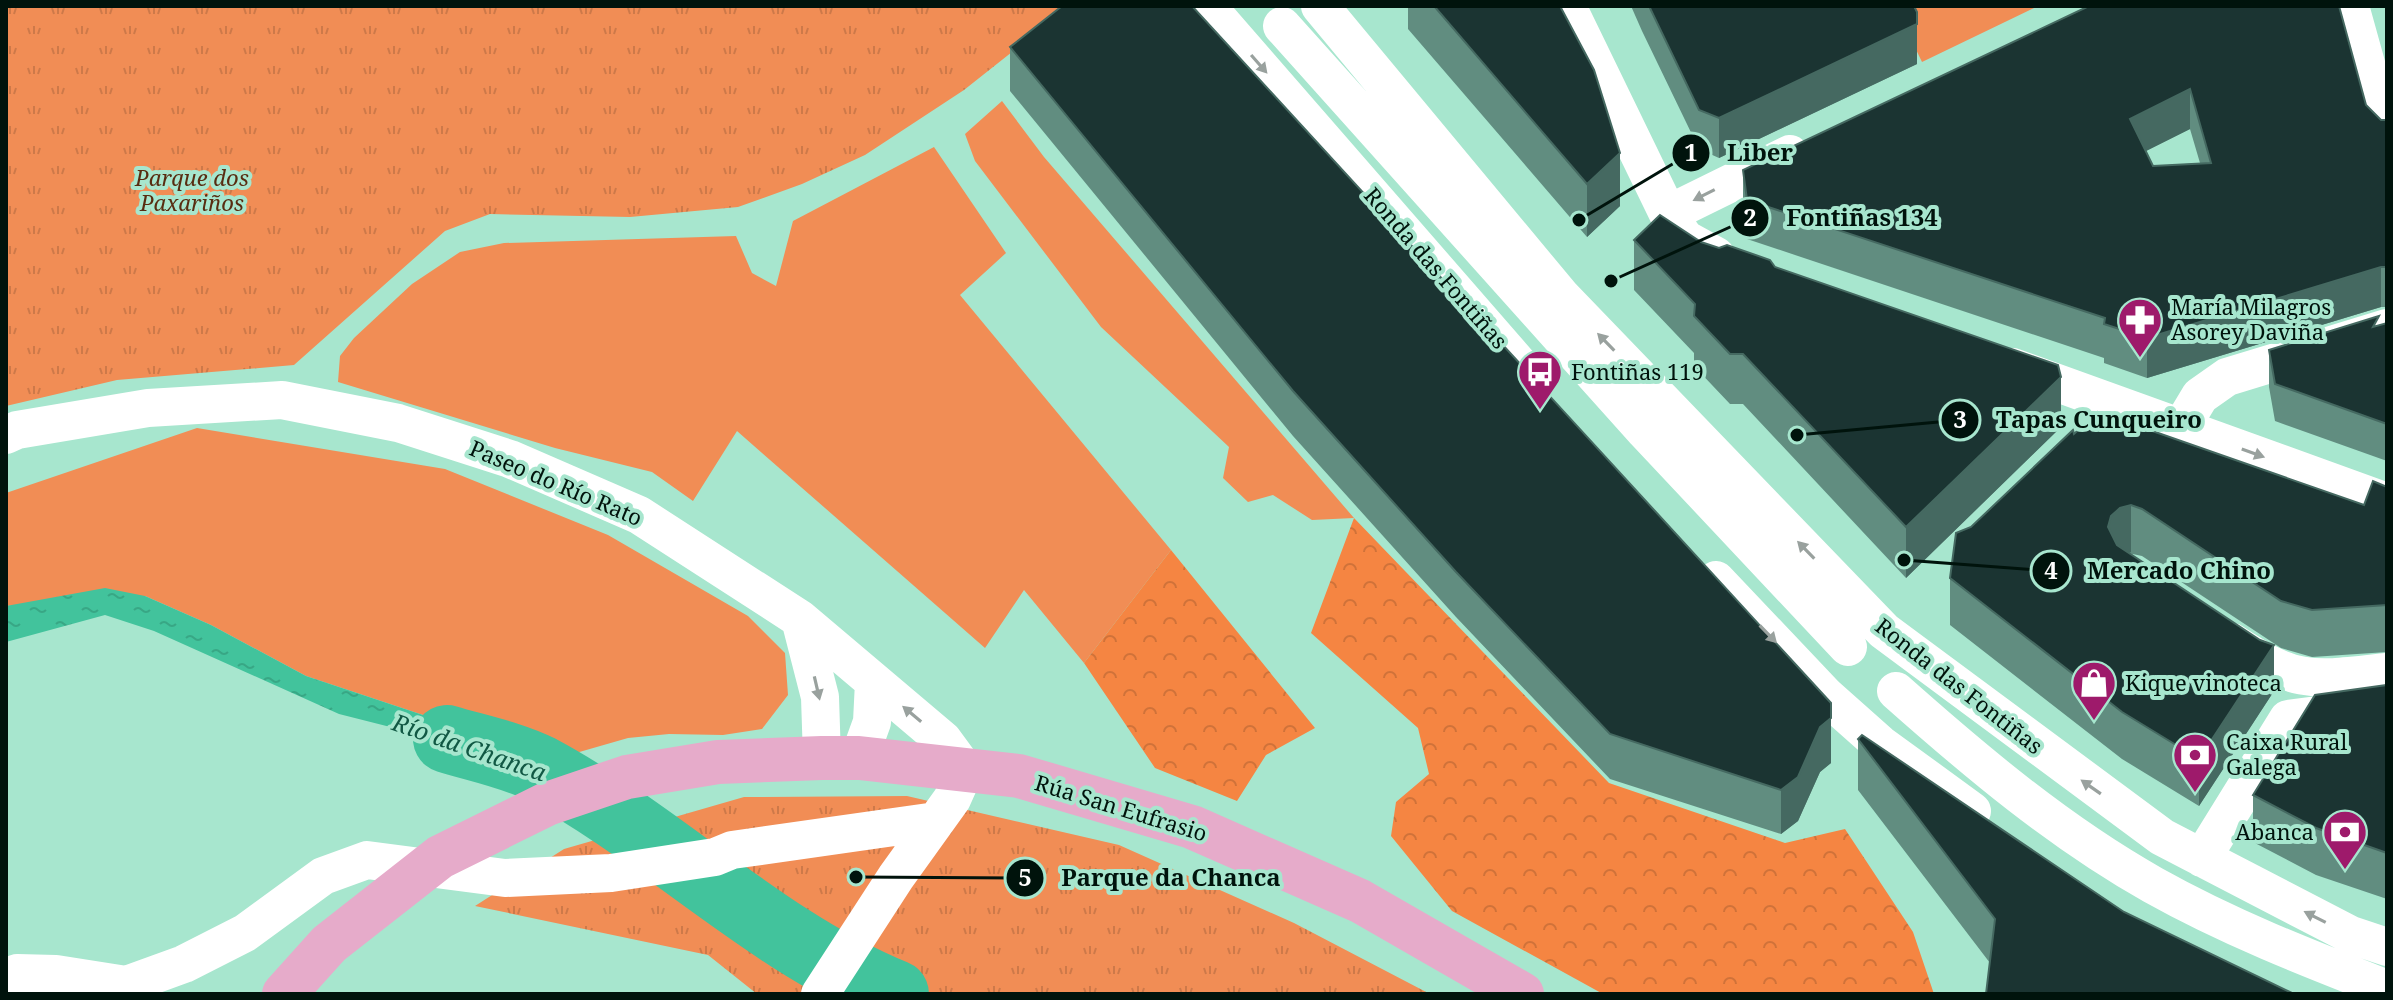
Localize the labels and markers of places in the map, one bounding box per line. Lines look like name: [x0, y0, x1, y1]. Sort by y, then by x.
callout: Liber: [1671, 129, 1809, 177]
callout: Fontiñas 134: [1730, 194, 1954, 242]
place label: María Milagros Asorey Daviña: [2171, 291, 2331, 346]
pharmacy icon: María Milagros Asorey Daviña: [2116, 296, 2164, 359]
bus stop icon: Fontiñas 119: [1516, 348, 1564, 411]
place label: Fontiñas 119: [1571, 356, 1704, 386]
callout: Tapas Cunqueiro: [1940, 396, 2218, 444]
callout: Mercado Chino: [2031, 547, 2287, 595]
shop icon: Kique vinoteca: [2070, 659, 2118, 722]
place label: Kique vinoteca: [2125, 667, 2282, 697]
place label: Caixa Rural Galega: [2226, 726, 2347, 781]
bank icon: Caixa Rural Galega: [2171, 731, 2219, 794]
bank icon: Abanca: [2321, 808, 2369, 871]
place label: Abanca: [2235, 816, 2314, 846]
callout: Parque da Chanca: [1005, 854, 1296, 902]

